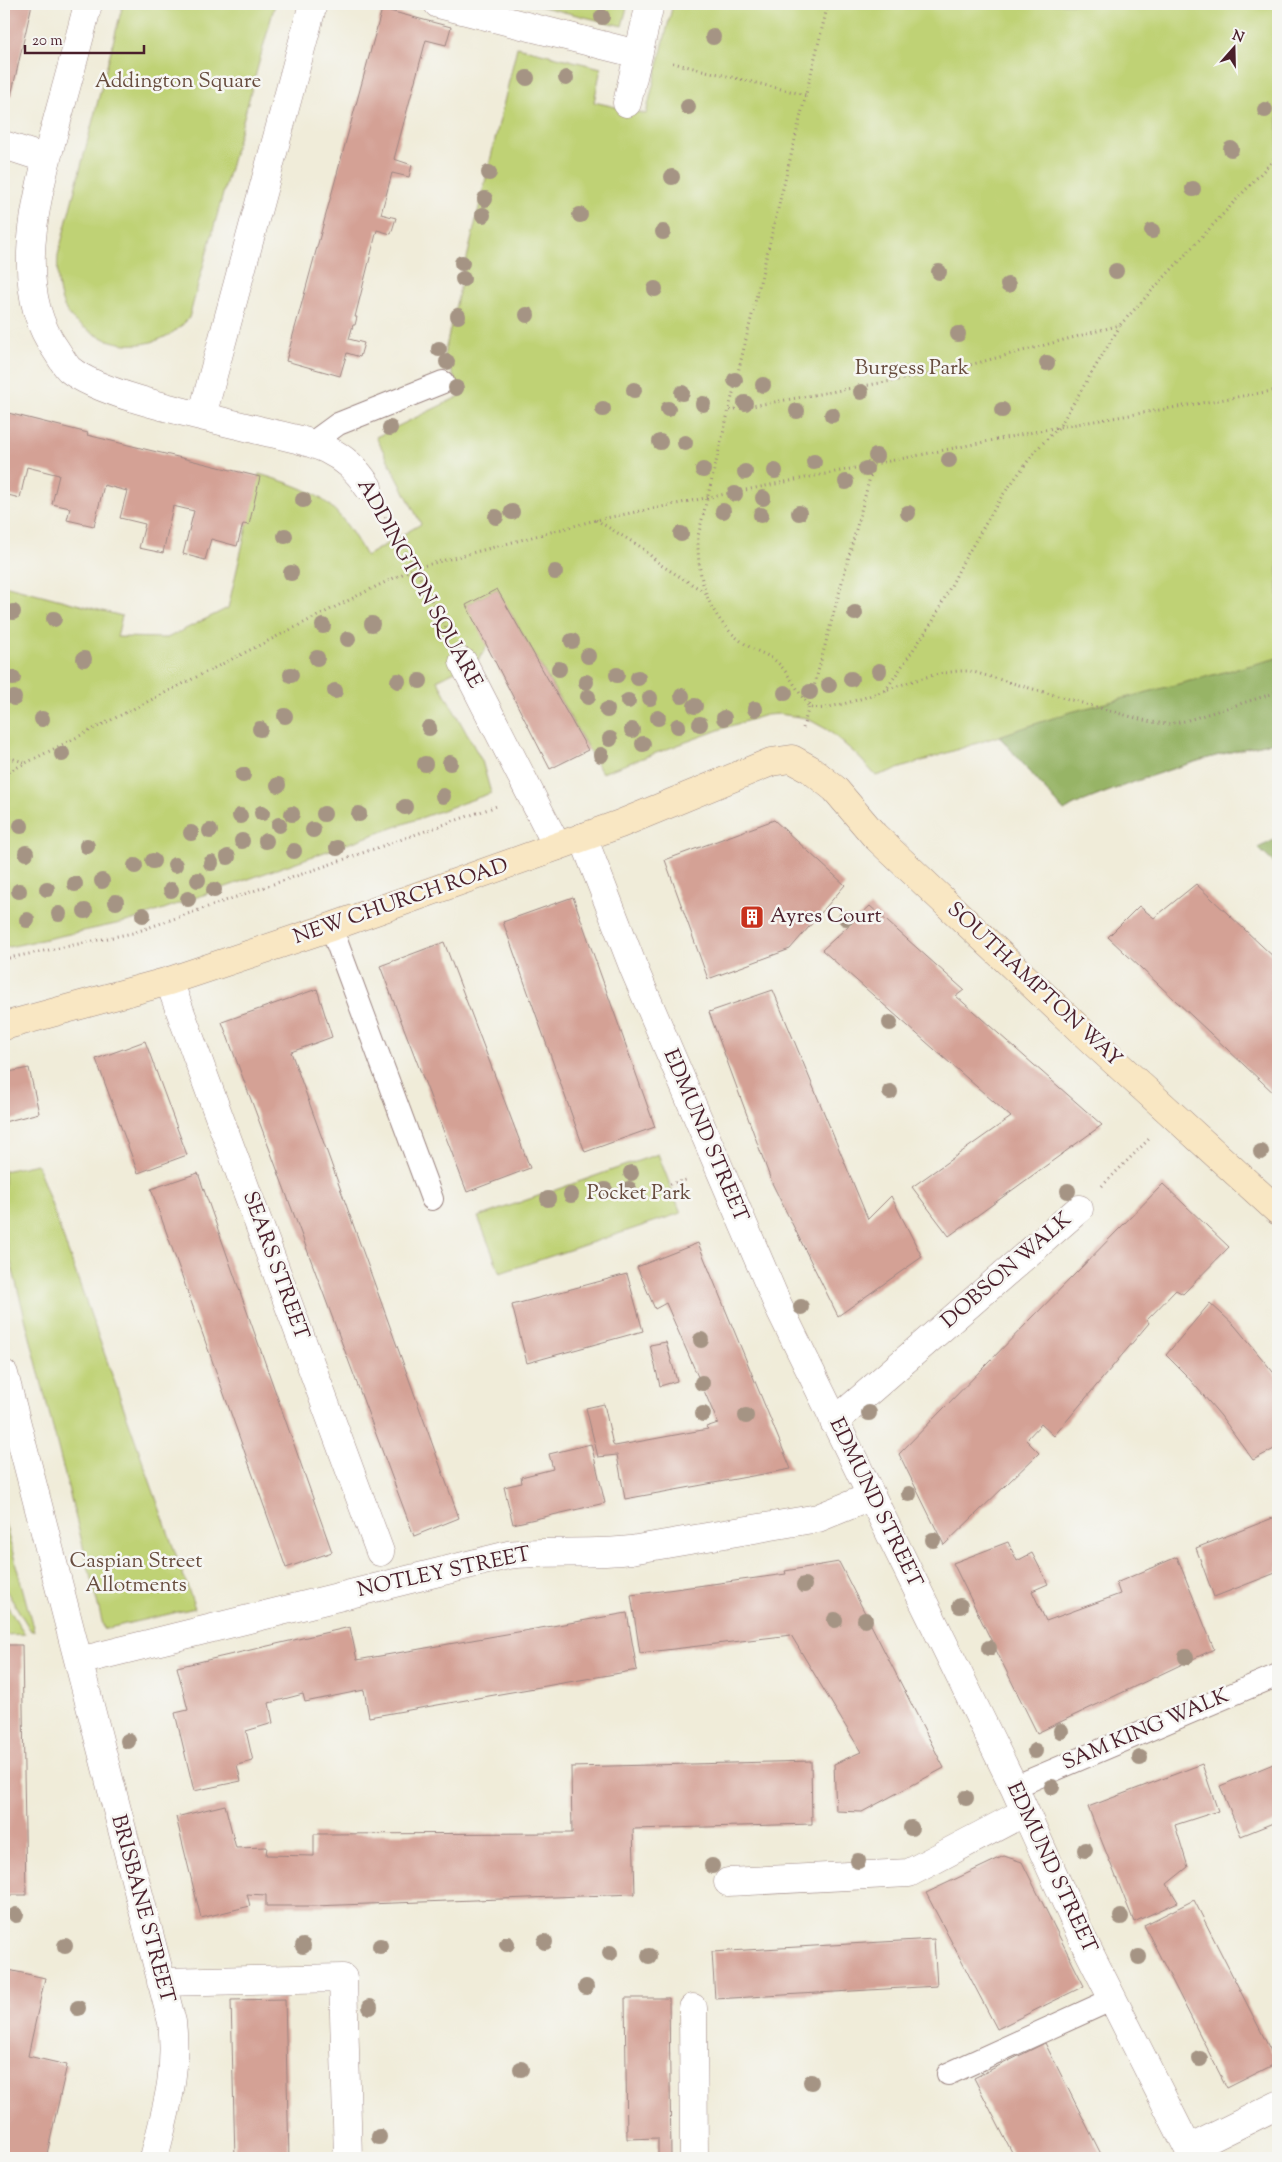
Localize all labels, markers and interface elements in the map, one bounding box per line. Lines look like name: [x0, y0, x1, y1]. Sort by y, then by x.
scale bar: [25, 22, 144, 54]
north arrow: [1210, 22, 1260, 72]
text: N: [1229, 26, 1246, 49]
text: 20 m: [32, 31, 63, 52]
park label: Addington Square: [95, 67, 261, 97]
park label: Burgess Park: [855, 354, 970, 384]
street label: ADDINGTON SQUARE: [349, 474, 489, 695]
street label: NEW CHURCH ROAD: [290, 851, 512, 953]
street label: SOUTHAMPTON WAY: [940, 896, 1128, 1074]
place label: Ayres Court: [770, 902, 882, 932]
building icon: Ayres Court: [739, 904, 765, 930]
street label: EDMUND STREET: [655, 1045, 755, 1228]
park label: Pocket Park: [587, 1179, 692, 1209]
street label: SEARS STREET: [234, 1187, 316, 1345]
street label: DOBSON WALK: [935, 1206, 1079, 1336]
street label: EDMUND STREET: [821, 1413, 929, 1593]
street label: NOTLEY STREET: [354, 1540, 534, 1606]
park label: Caspian Street Allotments: [70, 1547, 202, 1601]
street label: SAM KING WALK: [1058, 1681, 1234, 1779]
street label: EDMUND STREET: [998, 1777, 1104, 1959]
street label: BRISBANE STREET: [102, 1812, 182, 2007]

